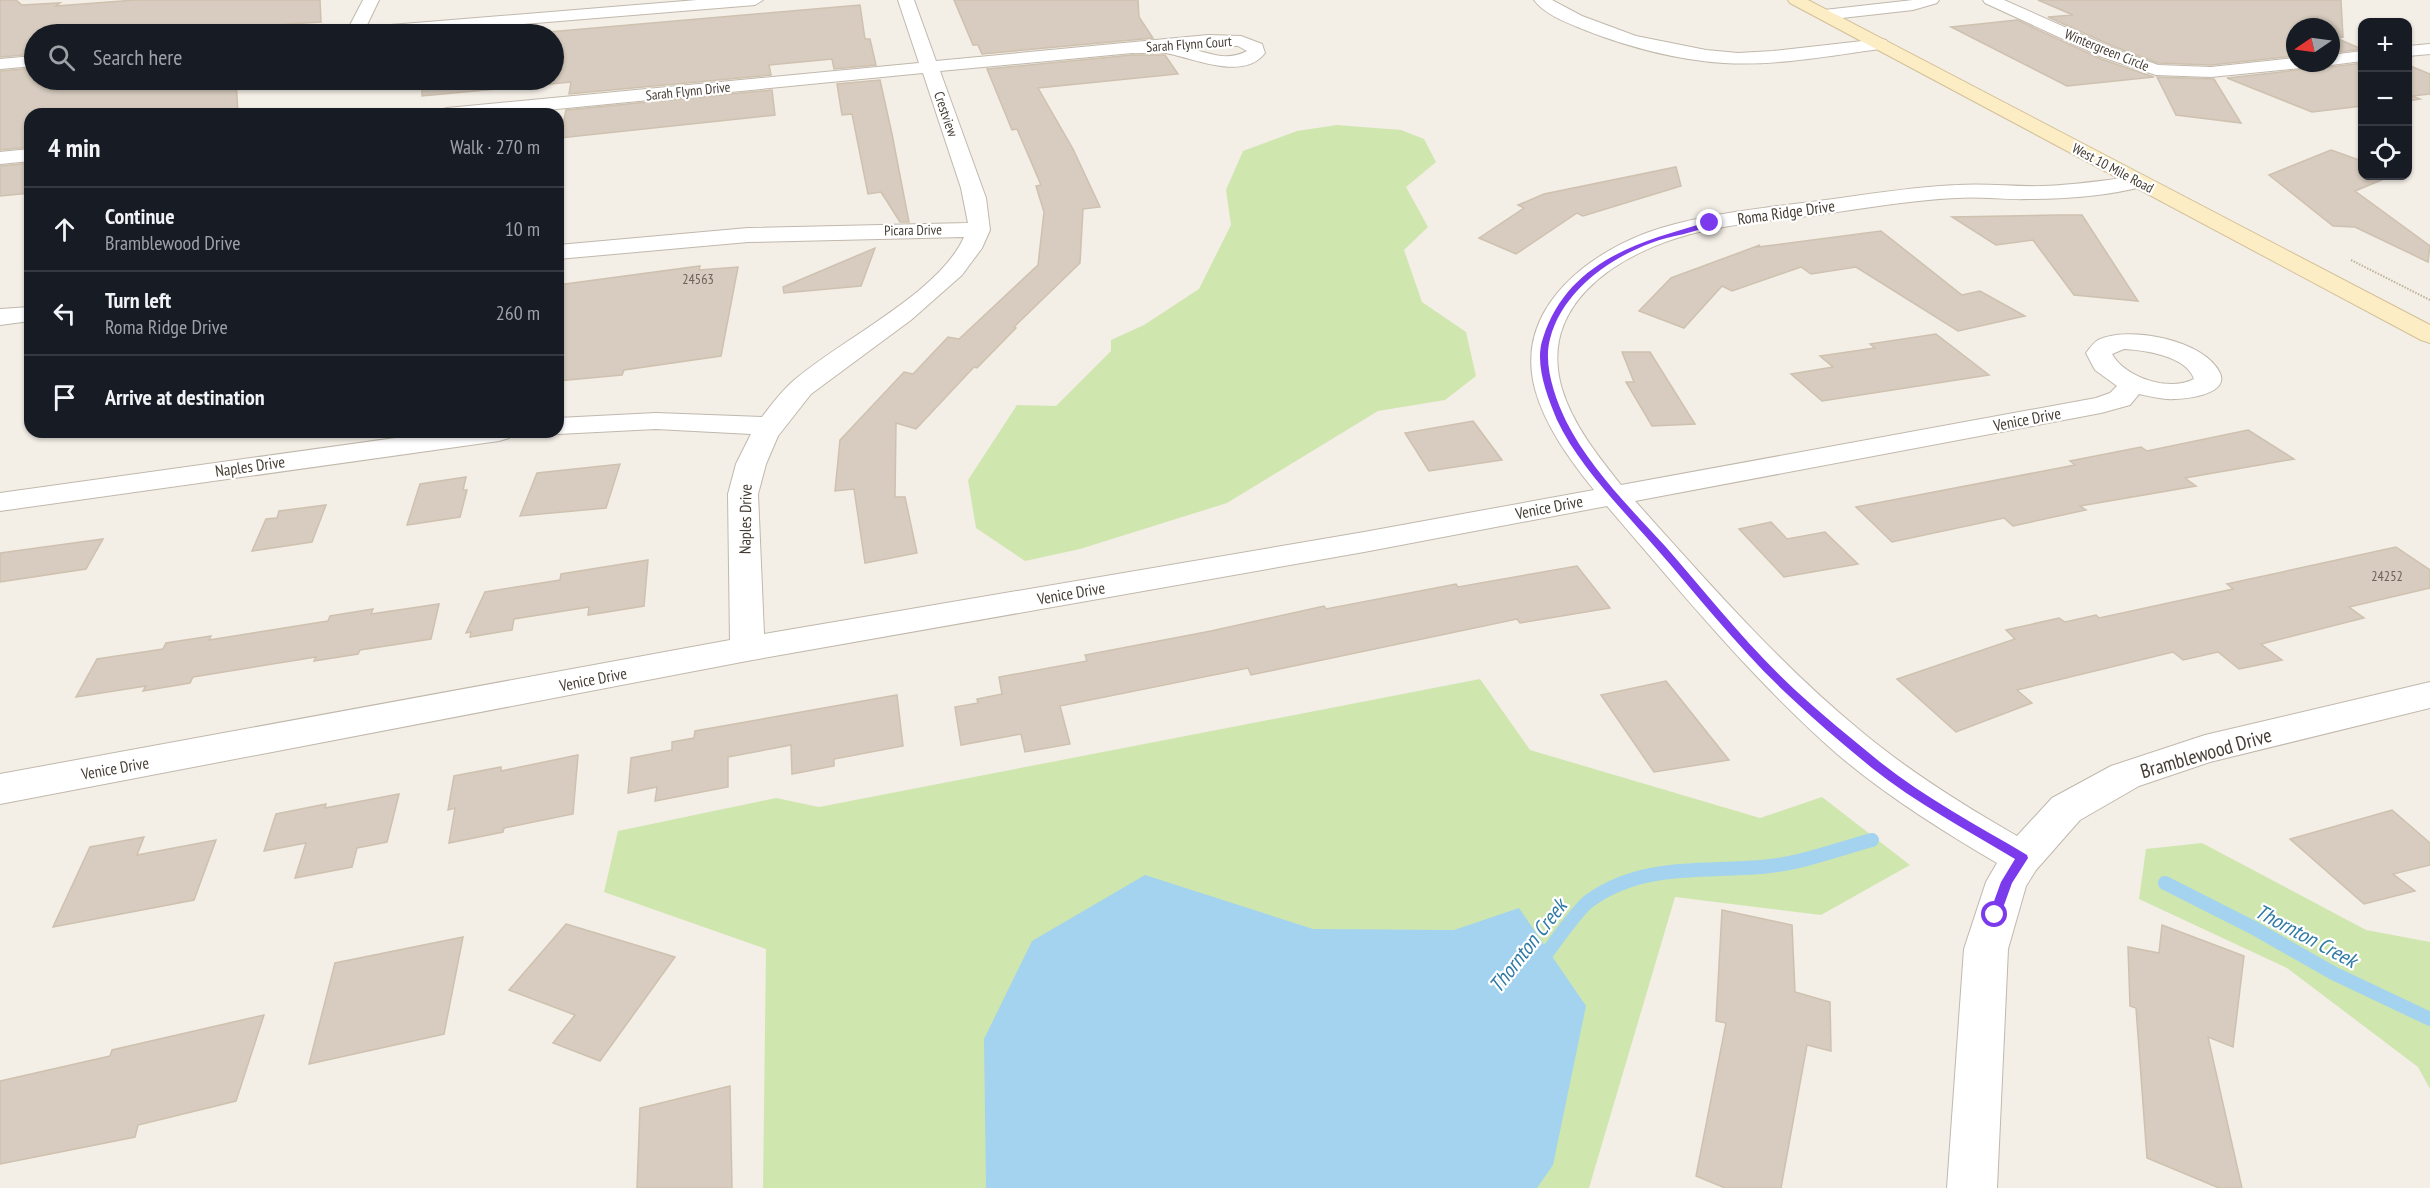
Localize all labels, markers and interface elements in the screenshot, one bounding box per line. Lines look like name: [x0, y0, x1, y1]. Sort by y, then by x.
north arrow: [2286, 18, 2340, 72]
map controls: [2358, 18, 2412, 180]
button: +: [2358, 18, 2412, 72]
search box: [24, 24, 564, 90]
street label: Wintergreen Circle: [2062, 25, 2152, 75]
street label: Sarah Flynn Court: [1146, 32, 1233, 56]
icon: search: [45, 41, 78, 74]
text: Search here: [93, 43, 182, 71]
button: −: [2358, 72, 2412, 126]
street label: Sarah Flynn Drive: [645, 78, 732, 104]
street label: Crestview: [930, 89, 962, 140]
button: locate: [2358, 126, 2412, 180]
text: 4 min: [48, 131, 101, 164]
text: Walk · 270 m: [450, 134, 540, 160]
street label: West 10 Mile Road: [2069, 139, 2157, 197]
street label: Roma Ridge Drive: [1736, 195, 1836, 229]
text: Continue: [105, 202, 175, 230]
route end: [1696, 209, 1722, 235]
icon: ahead: [48, 213, 81, 246]
text: 10 m: [505, 216, 540, 242]
street label: Picara Drive: [884, 220, 942, 240]
text: Bramblewood Drive: [105, 230, 241, 256]
house number: 24563: [682, 270, 714, 288]
text: Turn left: [105, 286, 171, 314]
icon: left: [48, 297, 81, 330]
text: 260 m: [496, 300, 540, 326]
text: Roma Ridge Drive: [105, 314, 228, 340]
icon: arrive: [48, 381, 81, 414]
text: Arrive at destination: [105, 383, 265, 411]
street label: Venice Drive: [1991, 403, 2062, 436]
street label: Naples Drive: [214, 451, 286, 481]
street label: Naples Drive: [734, 484, 756, 554]
street label: Venice Drive: [1513, 491, 1584, 524]
house number: 24252: [2371, 567, 2403, 585]
street label: Venice Drive: [1035, 577, 1106, 609]
street label: Venice Drive: [557, 663, 628, 696]
street label: Bramblewood Drive: [2137, 722, 2275, 784]
street label: Venice Drive: [79, 752, 150, 784]
water label: Thornton Creek: [1483, 891, 1574, 998]
water label: Thornton Creek: [2251, 897, 2364, 975]
route start: [1981, 901, 2007, 927]

